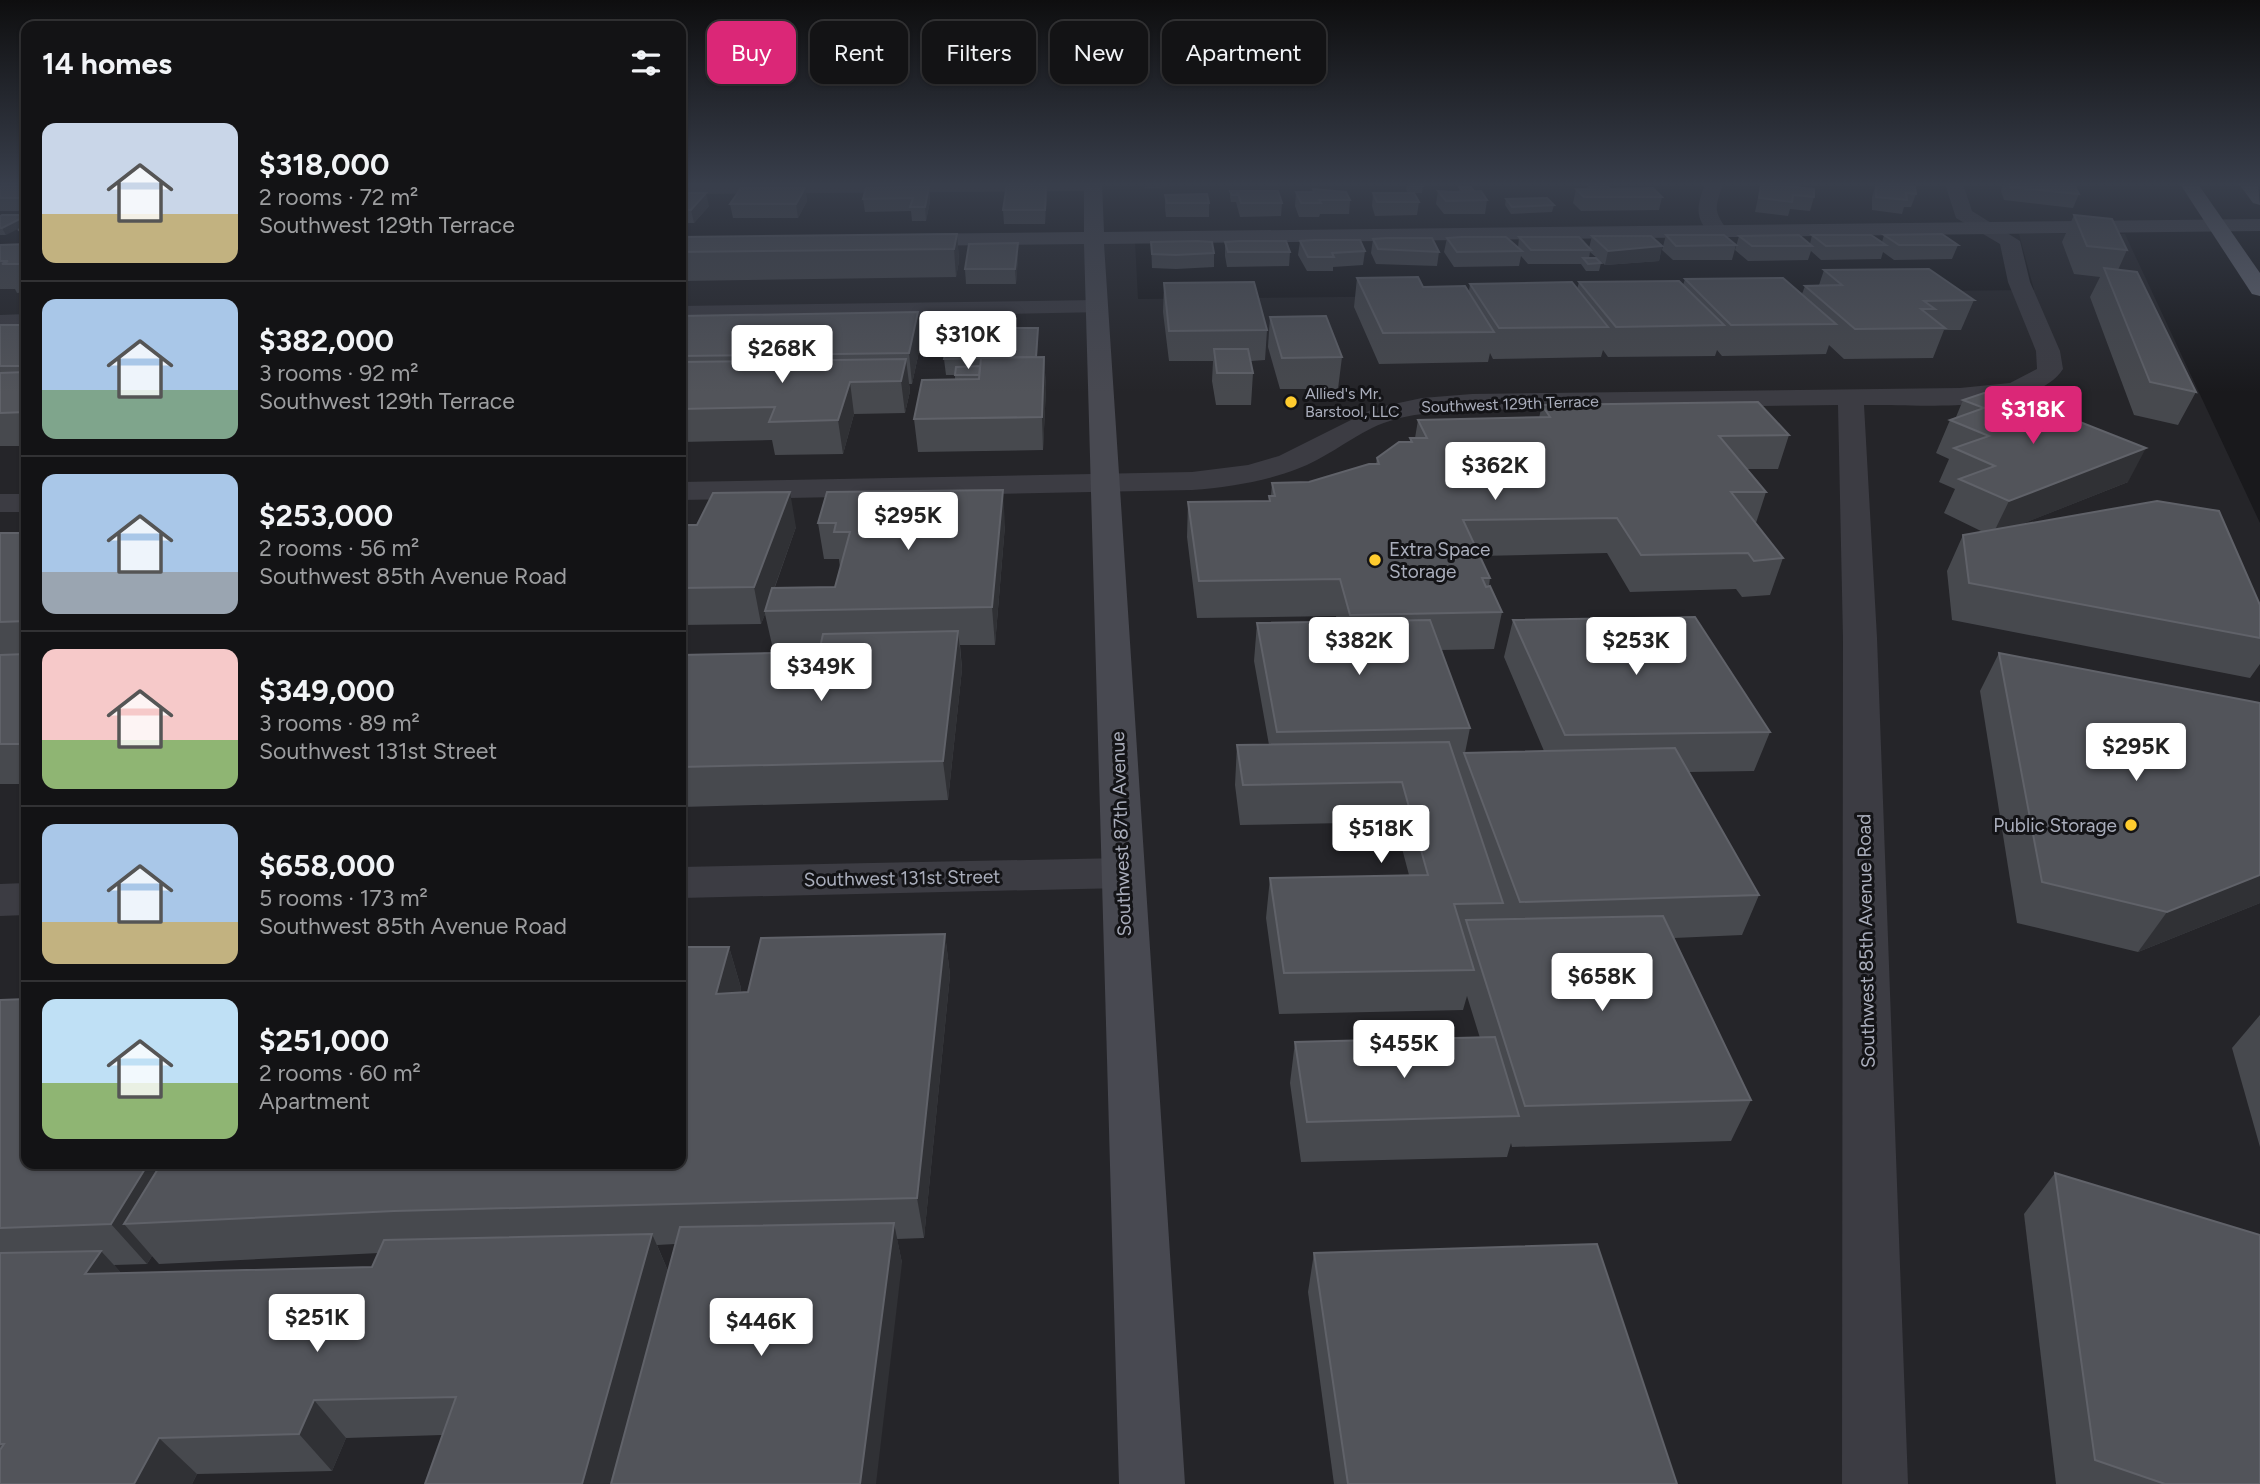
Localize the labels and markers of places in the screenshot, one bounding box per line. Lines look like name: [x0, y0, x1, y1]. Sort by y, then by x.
pin: $310K: [919, 312, 1017, 371]
pin: $268K: [733, 326, 831, 385]
place label: Allied's Mr. Barstool, LLC: [1305, 384, 1400, 421]
pin: $318K: [1984, 386, 2082, 446]
marker: Allied's Mr. Barstool, LLC: [1283, 394, 1299, 410]
pin: $362K: [1446, 442, 1544, 502]
pin: $295K: [859, 492, 957, 552]
place label: Extra Space Storage: [1389, 538, 1491, 583]
marker: Extra Space Storage: [1367, 552, 1383, 568]
pin: $382K: [1310, 618, 1408, 677]
pin: $253K: [1587, 618, 1685, 677]
pin: $349K: [772, 644, 870, 703]
pin: $295K: [2087, 724, 2185, 783]
pin: $518K: [1332, 806, 1430, 865]
place label: Public Storage: [1993, 814, 2117, 837]
marker: Public Storage: [2123, 817, 2139, 833]
pin: $658K: [1553, 954, 1651, 1013]
pin: $455K: [1355, 1020, 1453, 1080]
pin: $251K: [268, 1294, 366, 1354]
pin: $446K: [712, 1298, 810, 1358]

